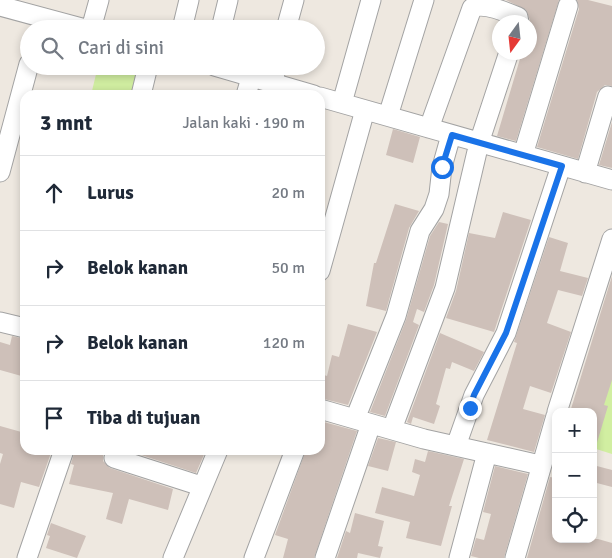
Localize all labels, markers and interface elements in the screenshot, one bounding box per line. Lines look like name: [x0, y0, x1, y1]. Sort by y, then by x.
north arrow: [492, 15, 537, 60]
search box: [20, 20, 325, 75]
icon: search: [38, 34, 66, 62]
text: Cari di sini: [78, 36, 164, 60]
text: 3 mnt: [40, 110, 92, 136]
text: Jalan kaki · 190 m: [183, 113, 305, 133]
route start: [431, 156, 454, 179]
icon: ahead: [40, 179, 68, 207]
text: Lurus: [87, 181, 134, 205]
text: 20 m: [271, 183, 305, 203]
icon: right: [40, 254, 68, 282]
text: Belok kanan: [87, 256, 188, 280]
text: 50 m: [271, 258, 305, 278]
icon: right: [40, 329, 68, 357]
text: Belok kanan: [87, 331, 188, 355]
text: 120 m: [263, 333, 305, 353]
route end: [459, 397, 482, 420]
icon: arrive: [40, 404, 68, 432]
text: Tiba di tujuan: [87, 406, 200, 430]
map controls: [552, 408, 597, 543]
button: +: [552, 408, 597, 453]
button: −: [552, 453, 597, 498]
button: locate: [552, 498, 597, 543]

